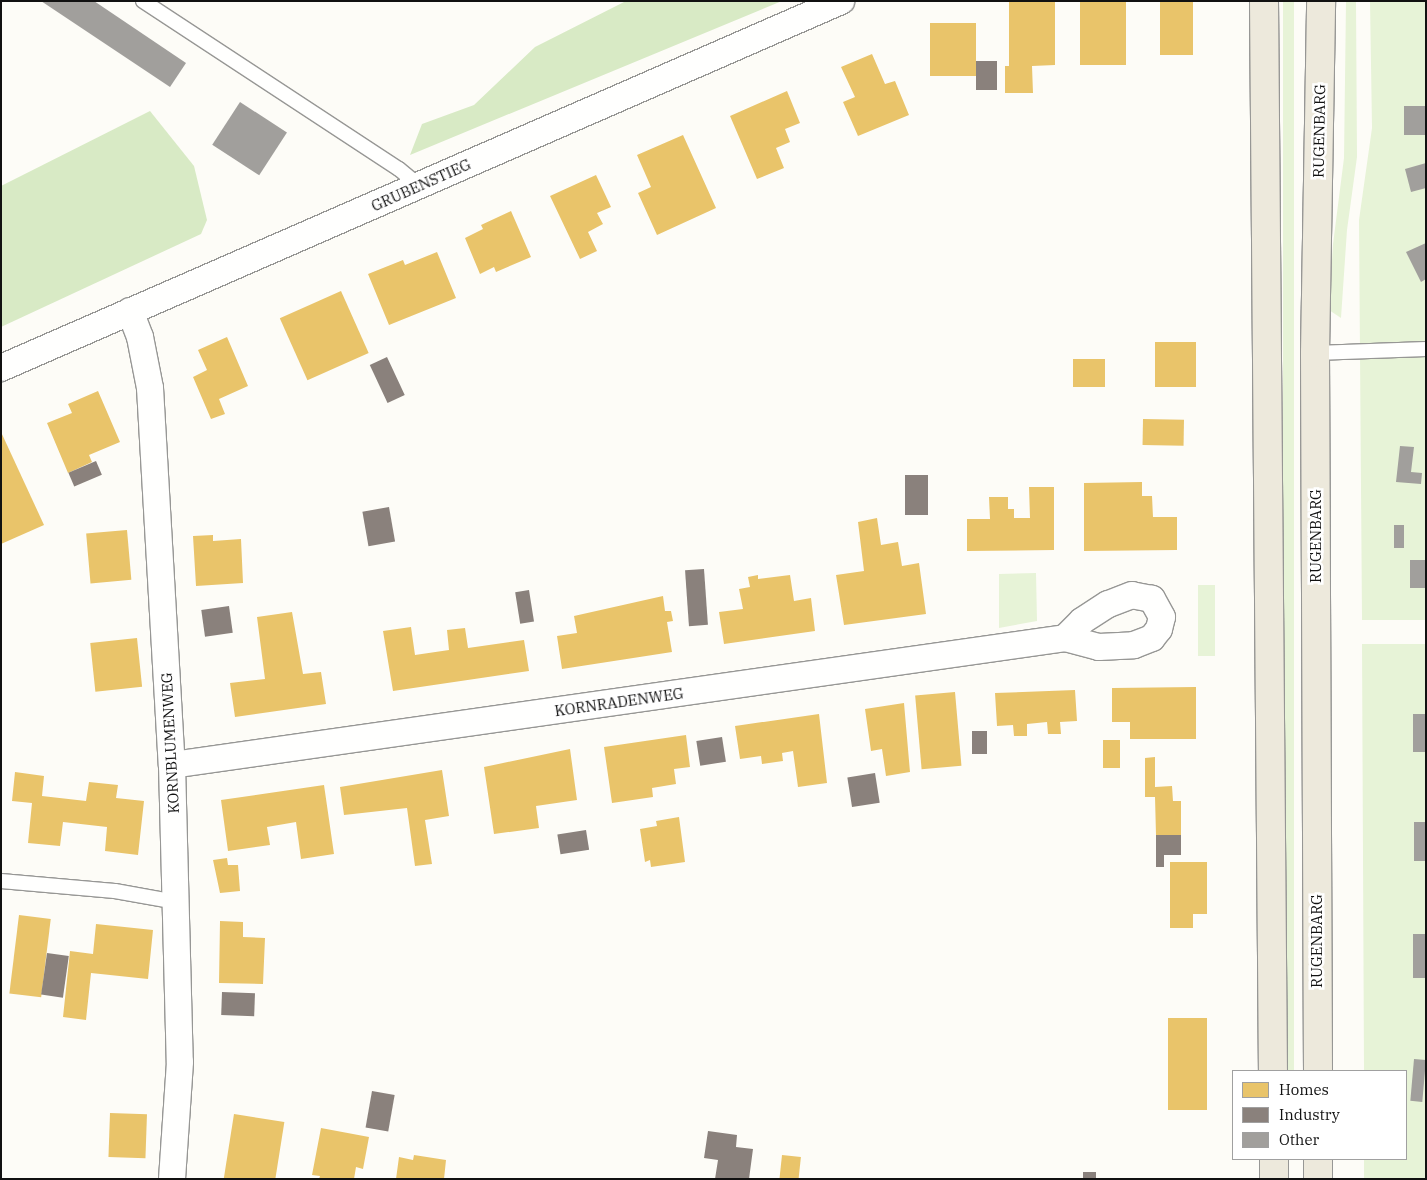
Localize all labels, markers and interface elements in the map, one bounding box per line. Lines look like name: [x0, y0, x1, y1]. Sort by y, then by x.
street label: RUGENBARG: [1309, 84, 1329, 178]
street label: GRUBENSTIEG: [368, 155, 474, 215]
street label: RUGENBARG: [1307, 489, 1325, 583]
street label: KORNBLUMENWEG: [157, 672, 183, 814]
street label: KORNRADENWEG: [553, 684, 685, 720]
street label: RUGENBARG: [1308, 894, 1326, 988]
legend: [1232, 1070, 1407, 1160]
text: Homes: [1279, 1080, 1329, 1099]
text: Industry: [1279, 1105, 1340, 1124]
text: Other: [1279, 1130, 1319, 1149]

